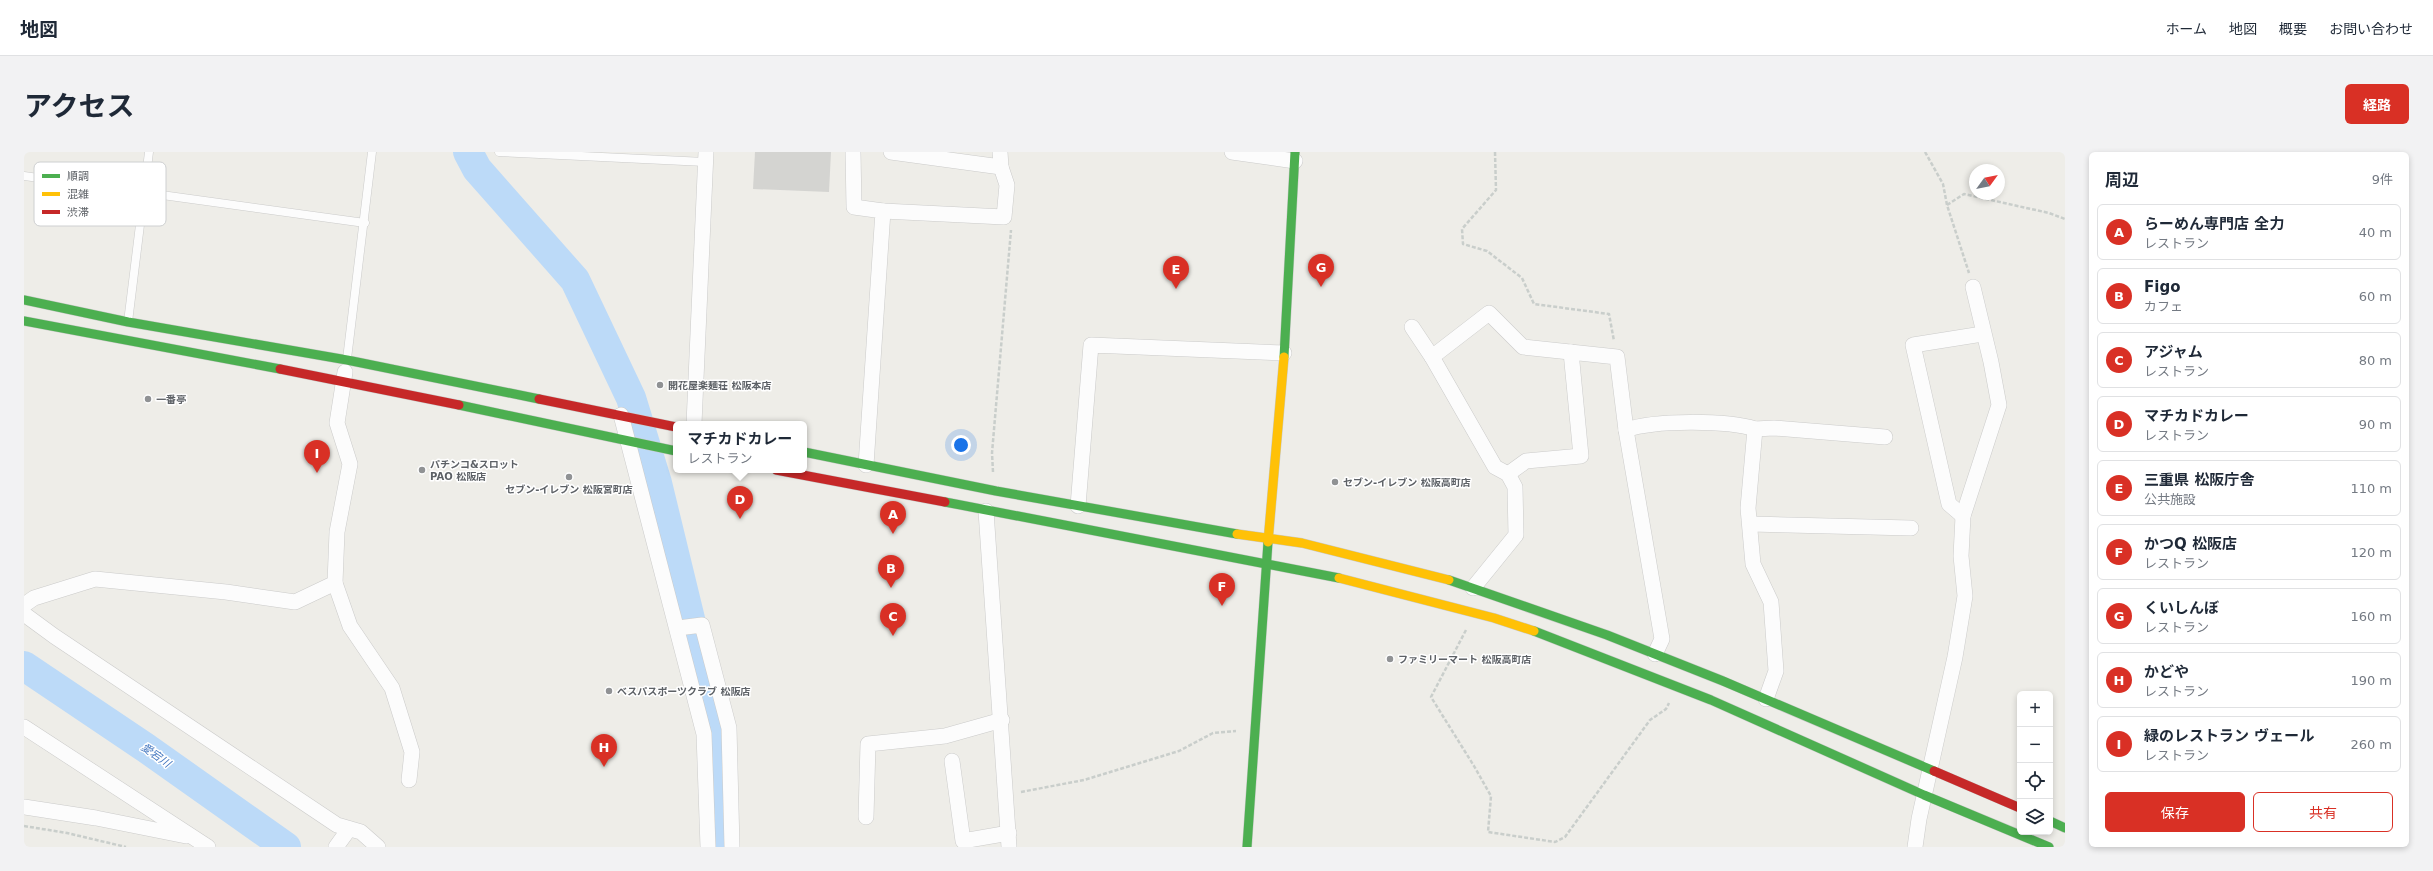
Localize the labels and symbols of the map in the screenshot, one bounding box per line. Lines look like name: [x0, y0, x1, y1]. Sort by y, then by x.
legend: [34, 162, 166, 226]
north arrow: [1969, 164, 2005, 200]
text: 順調: [67, 170, 89, 183]
text: 混雑: [67, 188, 89, 201]
text: 渋滞: [67, 206, 89, 219]
pin: G: [1308, 254, 1334, 287]
pin: E: [1163, 256, 1189, 289]
marker: 開花屋楽麺荘 松阪本店: [655, 380, 665, 390]
place label: 開花屋楽麺荘 松阪本店: [668, 380, 771, 391]
marker: 一番亭: [143, 394, 153, 404]
place label: 一番亭: [156, 394, 186, 405]
your location: [951, 435, 971, 455]
pin: I: [304, 440, 330, 473]
place label: パチンコ&スロット PAO 松阪店: [430, 459, 519, 482]
marker: パチンコ&スロット PAO 松阪店: [417, 465, 427, 475]
marker: セブン-イレブン 松阪宮町店: [564, 472, 574, 482]
marker: セブン-イレブン 松阪高町店: [1330, 477, 1340, 487]
place label: セブン-イレブン 松阪高町店: [1343, 477, 1471, 488]
place label: セブン-イレブン 松阪宮町店: [505, 484, 633, 495]
pin: D: [727, 486, 753, 519]
pin: A: [880, 501, 906, 534]
pin: B: [878, 555, 904, 588]
pin: F: [1209, 573, 1235, 606]
pin: C: [880, 603, 906, 636]
marker: ファミリーマート 松阪高町店: [1385, 654, 1395, 664]
place label: ファミリーマート 松阪高町店: [1398, 654, 1531, 665]
marker: ベスパスポーツクラブ 松阪店: [604, 686, 614, 696]
place label: ベスパスポーツクラブ 松阪店: [617, 686, 750, 697]
pin: H: [591, 734, 617, 767]
water label: 愛宕川: [138, 741, 174, 771]

